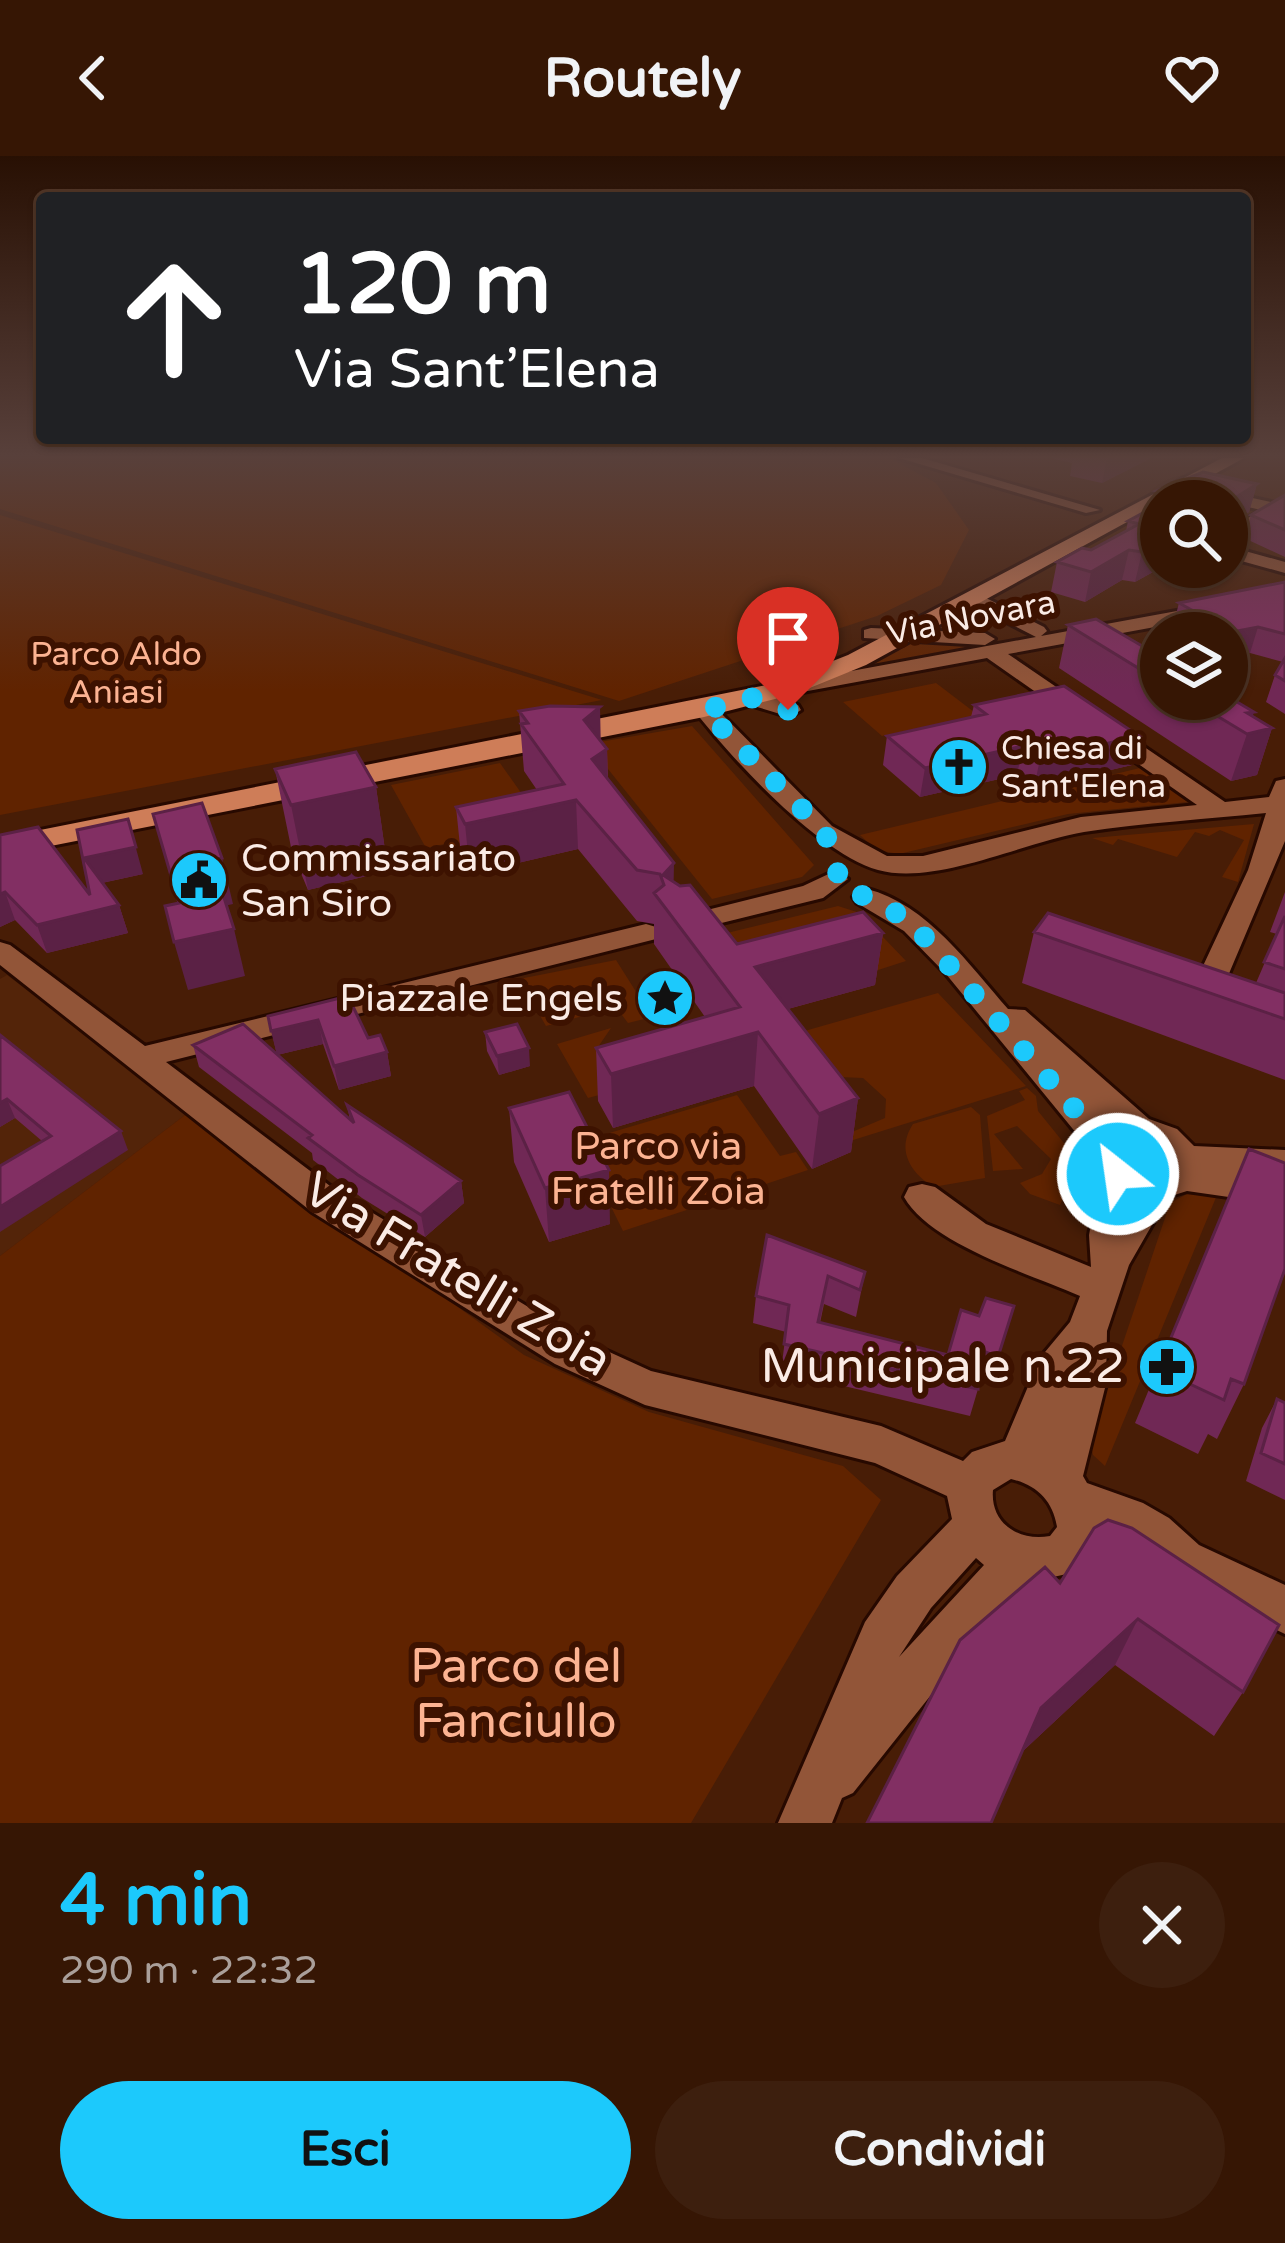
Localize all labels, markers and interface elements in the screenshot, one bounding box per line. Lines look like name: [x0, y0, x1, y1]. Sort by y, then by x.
icon: back: [60, 45, 126, 111]
icon: heart: [1159, 45, 1225, 111]
text: Routely: [544, 46, 741, 111]
text: 120 m: [294, 235, 551, 336]
icon: ahead: [96, 240, 252, 396]
text: Via Sant’Elena: [294, 337, 660, 402]
map controls: [1140, 480, 1248, 720]
button: search: [1140, 480, 1248, 588]
street label: Via Novara: [883, 583, 1059, 653]
pin: [737, 587, 839, 710]
icon: arrive: [755, 605, 821, 671]
button: layers: [1140, 612, 1248, 720]
park label: Parco Aldo Aniasi: [30, 635, 202, 712]
place label: Chiesa di Sant'Elena: [1001, 729, 1166, 806]
church icon: Chiesa di Sant'Elena: [928, 736, 990, 798]
place label: Commissariato San Siro: [241, 835, 516, 927]
public building icon: Commissariato San Siro: [168, 849, 230, 911]
place icon: Piazzale Engels: [634, 967, 696, 1029]
place label: Piazzale Engels: [339, 975, 623, 1022]
position arrow: [1055, 1111, 1181, 1237]
park label: Parco via Fratelli Zoia: [550, 1123, 766, 1215]
street label: Via Fratelli Zoia: [292, 1160, 622, 1390]
pharmacy icon: Municipale n.22: [1136, 1336, 1198, 1398]
place label: Municipale n.22: [760, 1338, 1125, 1396]
park label: Parco del Fanciullo: [410, 1638, 622, 1751]
text: 4 min: [60, 1858, 252, 1945]
button: close: [1099, 1862, 1225, 1988]
text: 290 m · 22:32: [60, 1947, 318, 1994]
button: Esci: [60, 2081, 631, 2219]
button: Condividi: [655, 2081, 1225, 2219]

